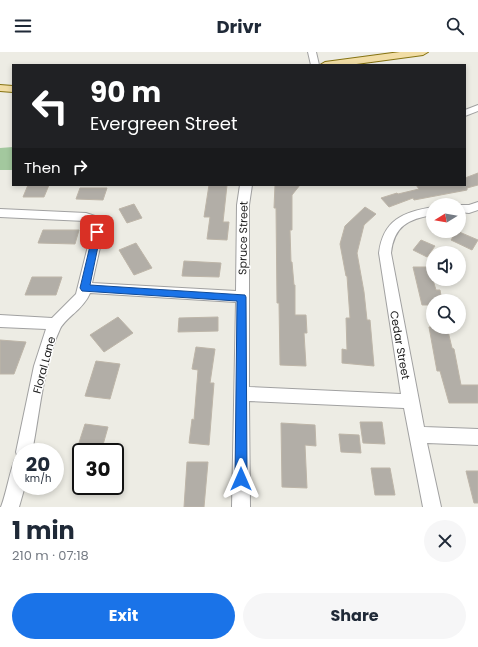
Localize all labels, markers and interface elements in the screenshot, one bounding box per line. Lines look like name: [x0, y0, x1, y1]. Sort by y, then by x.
text: Drivr: [216, 14, 262, 39]
icon: menu: [12, 15, 34, 37]
icon: search: [444, 15, 466, 37]
text: 90 m: [90, 73, 161, 112]
icon: left: [24, 80, 76, 132]
text: Evergreen Street: [90, 111, 237, 136]
icon: right: [69, 156, 91, 178]
text: Then: [24, 157, 61, 178]
north arrow: [426, 198, 466, 238]
map controls: [426, 198, 466, 334]
street label: Spruce Street: [234, 201, 252, 275]
pin: [80, 215, 114, 249]
icon: arrive: [86, 221, 108, 243]
button: sound: [426, 246, 466, 286]
button: search: [426, 294, 466, 334]
street label: Cedar Street: [386, 309, 414, 381]
street label: Floral Lane: [29, 334, 59, 395]
speed limit sign: 30: [72, 443, 124, 495]
text: 20: [26, 450, 50, 478]
position arrow: [220, 458, 262, 500]
text: km/h: [25, 471, 51, 486]
text: 1 min: [12, 514, 75, 547]
button: close: [424, 520, 466, 562]
text: 210 m · 07:18: [12, 546, 89, 565]
button: Exit: [12, 593, 235, 639]
button: Share: [243, 593, 466, 639]

